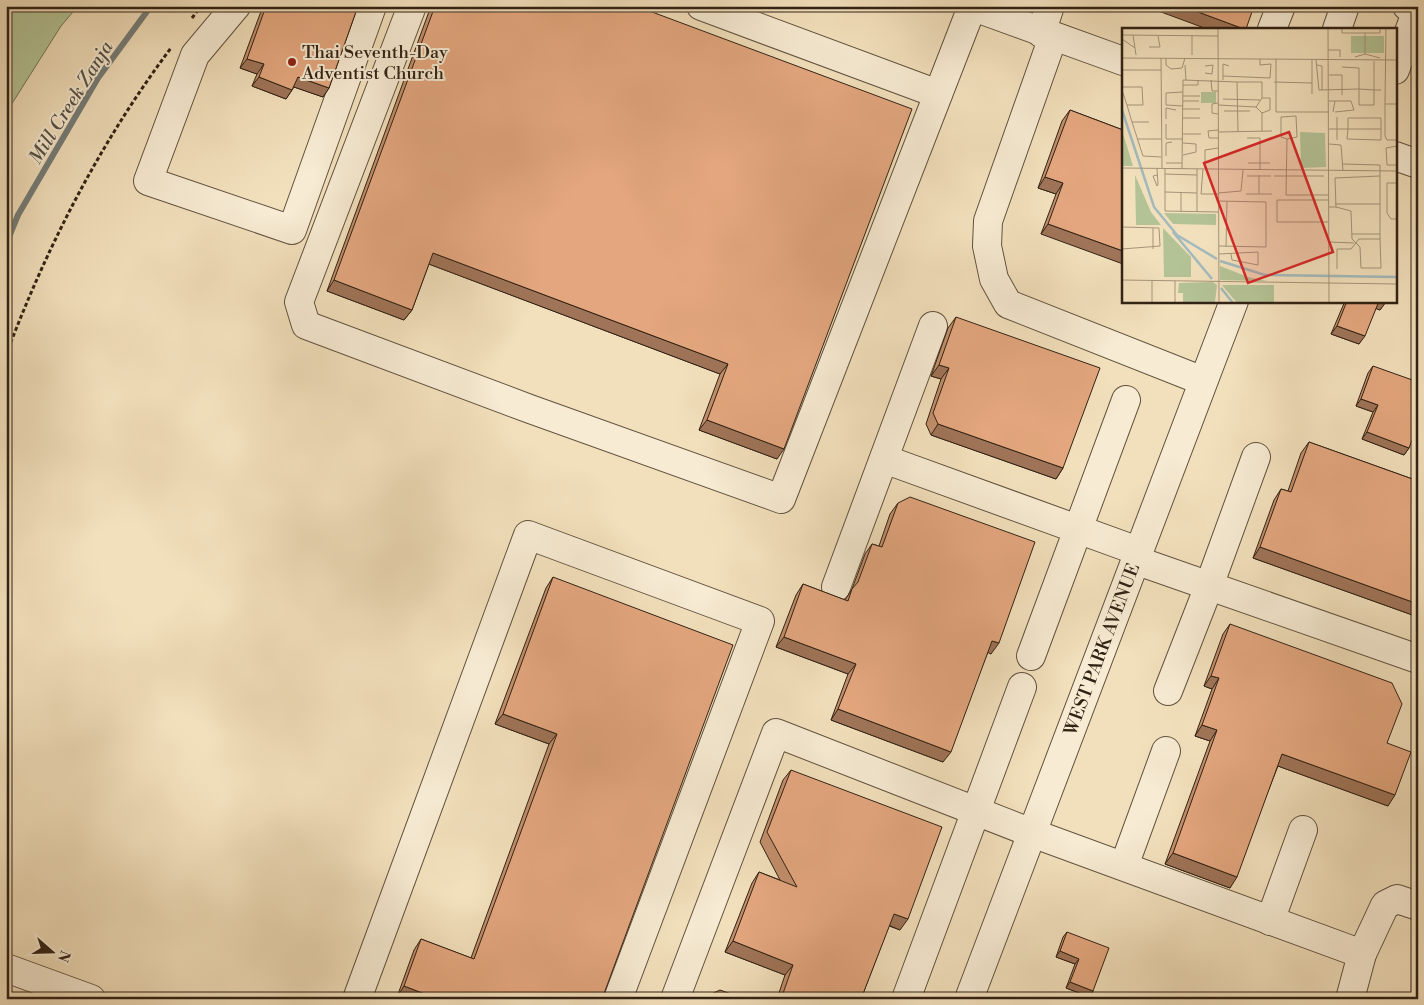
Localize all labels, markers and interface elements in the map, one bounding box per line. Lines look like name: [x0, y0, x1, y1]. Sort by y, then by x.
inset map: [1122, 28, 1396, 302]
water label: Mill Creek Zanja: [23, 36, 119, 169]
place label: Thai Seventh-Day Adventist Church: [301, 41, 448, 85]
marker: Thai Seventh-Day Adventist Church: [286, 56, 298, 68]
street label: WEST PARK AVENUE: [1059, 560, 1145, 740]
north arrow: [28, 928, 78, 978]
text: N: [53, 948, 74, 964]

